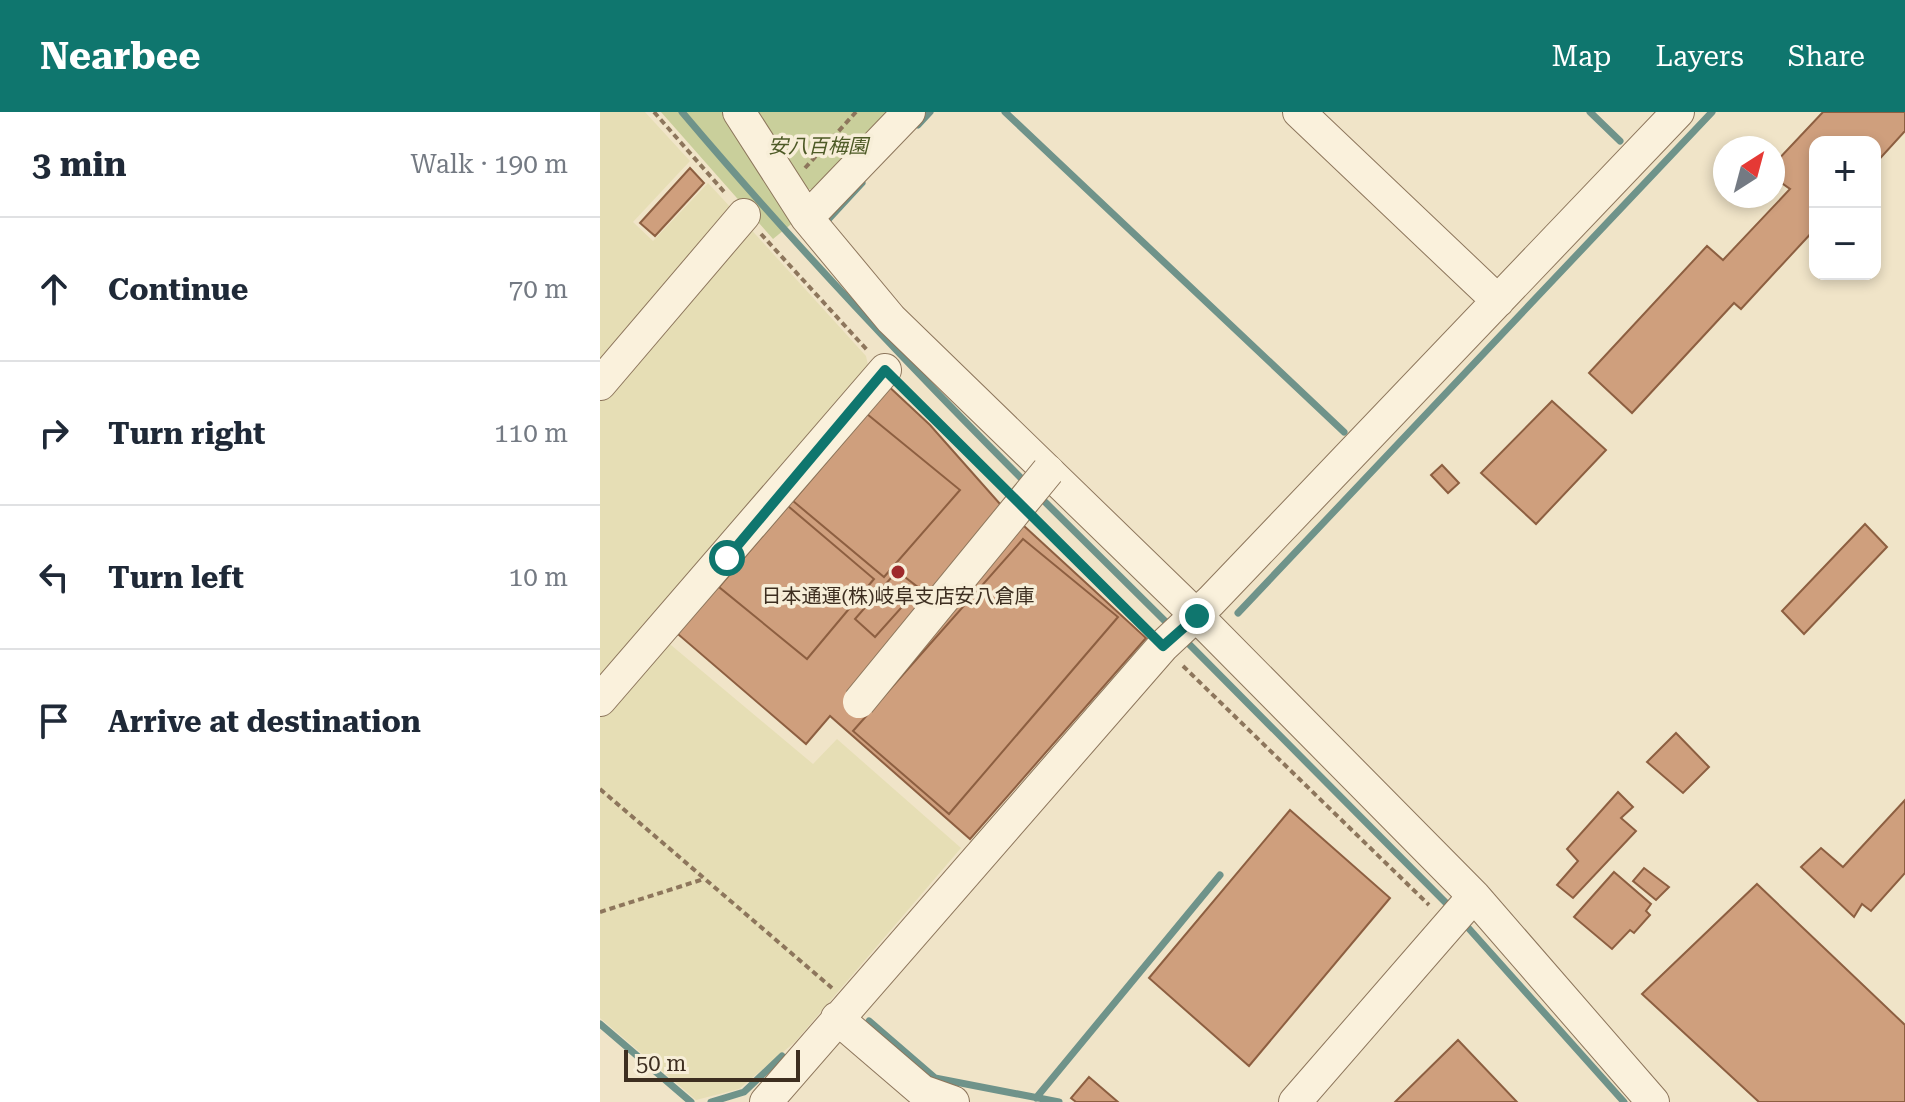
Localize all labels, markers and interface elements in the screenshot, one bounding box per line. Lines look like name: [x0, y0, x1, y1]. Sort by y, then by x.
text: Nearbee: [40, 34, 201, 78]
text: Map: [1552, 40, 1611, 73]
text: Layers: [1655, 40, 1744, 73]
text: Share: [1788, 40, 1865, 73]
park label: 安八百梅園: [768, 134, 871, 158]
north arrow: [1713, 136, 1785, 208]
map controls: [1809, 136, 1881, 280]
button: +: [1809, 136, 1881, 208]
text: 3 min: [32, 144, 127, 184]
text: Walk · 190 m: [410, 149, 568, 179]
button: −: [1809, 208, 1881, 280]
icon: ahead: [32, 267, 76, 311]
text: Continue: [108, 272, 248, 307]
text: 70 m: [509, 274, 568, 304]
icon: right: [32, 411, 76, 455]
text: Turn right: [108, 416, 265, 451]
text: 110 m: [494, 418, 568, 448]
route start: [709, 540, 745, 576]
icon: left: [32, 555, 76, 599]
text: Turn left: [108, 560, 244, 595]
text: 10 m: [509, 562, 568, 592]
marker: 日本通運(株)岐阜支店安八倉庫: [889, 563, 907, 581]
place label: 日本通運(株)岐阜支店安八倉庫: [761, 584, 1035, 608]
route end: [1179, 598, 1215, 634]
icon: arrive: [32, 699, 76, 743]
text: Arrive at destination: [108, 704, 421, 739]
scale bar: [624, 1046, 800, 1082]
text: 50 m: [636, 1051, 686, 1076]

